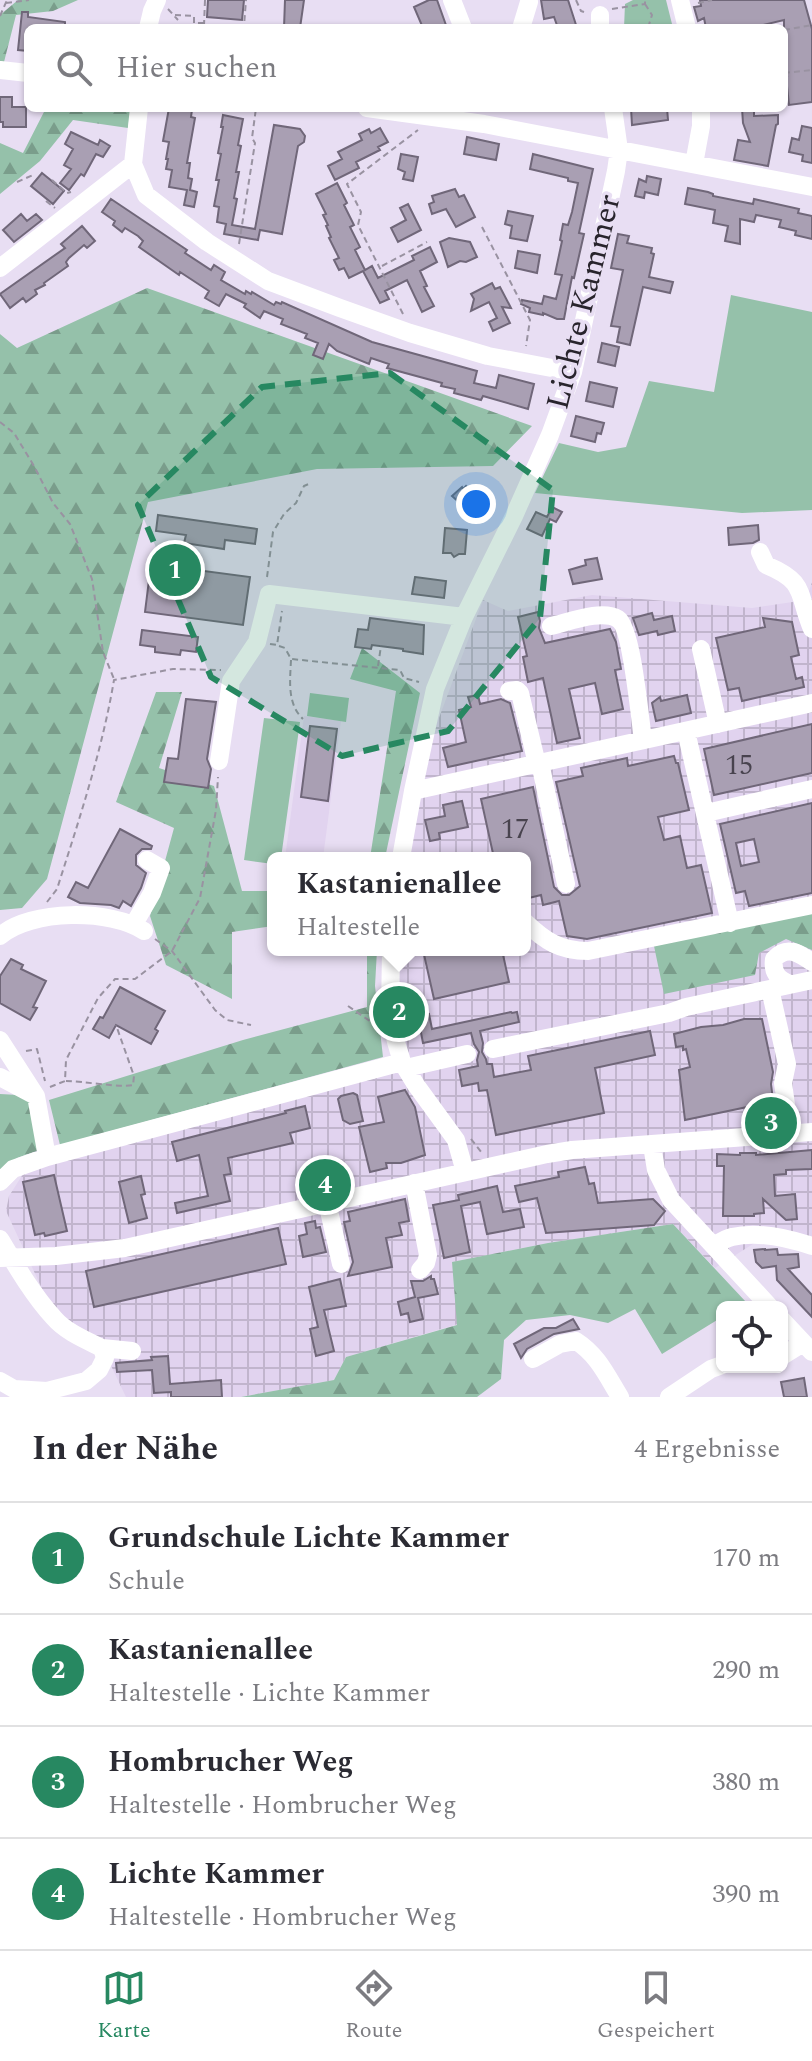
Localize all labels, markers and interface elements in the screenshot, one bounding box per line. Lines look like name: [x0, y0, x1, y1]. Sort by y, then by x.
search box: [24, 24, 788, 112]
text: Hier suchen: [116, 45, 277, 91]
icon: search: [52, 46, 96, 90]
street label: Lichte Kammer: [534, 189, 634, 415]
your location: [456, 484, 496, 524]
pin: 1: [149, 540, 201, 600]
house number: 15: [725, 744, 753, 787]
house number: 17: [501, 808, 529, 851]
popup: [267, 852, 531, 956]
text: Kastanienallee: [296, 861, 502, 907]
text: Haltestelle: [296, 907, 420, 947]
pin: 2: [373, 982, 425, 1042]
pin: 3: [745, 1093, 797, 1153]
pin: 4: [299, 1155, 351, 1215]
map controls: [716, 1301, 788, 1373]
button: locate: [716, 1301, 788, 1373]
text: In der Nähe: [32, 1423, 218, 1475]
text: 4 Ergebnisse: [634, 1429, 780, 1469]
text: Grundschule Lichte Kammer: [108, 1515, 509, 1561]
text: 1: [51, 1538, 65, 1578]
text: 170 m: [712, 1538, 780, 1578]
text: Schule: [108, 1561, 185, 1601]
text: Kastanienallee: [108, 1627, 313, 1673]
text: 2: [51, 1650, 65, 1690]
text: 290 m: [712, 1650, 780, 1690]
text: Haltestelle · Lichte Kammer: [108, 1673, 430, 1713]
text: Hombrucher Weg: [108, 1739, 354, 1785]
text: 3: [51, 1762, 65, 1802]
text: 380 m: [712, 1762, 780, 1802]
text: Haltestelle · Hombrucher Weg: [108, 1785, 457, 1825]
text: Lichte Kammer: [108, 1851, 324, 1897]
text: 4: [51, 1874, 65, 1914]
text: 390 m: [712, 1874, 780, 1914]
text: Haltestelle · Hombrucher Weg: [108, 1897, 457, 1937]
tab: Karte: [97, 1966, 151, 2047]
tab: Route: [345, 1966, 402, 2047]
tab: Gespeichert: [597, 1966, 715, 2047]

